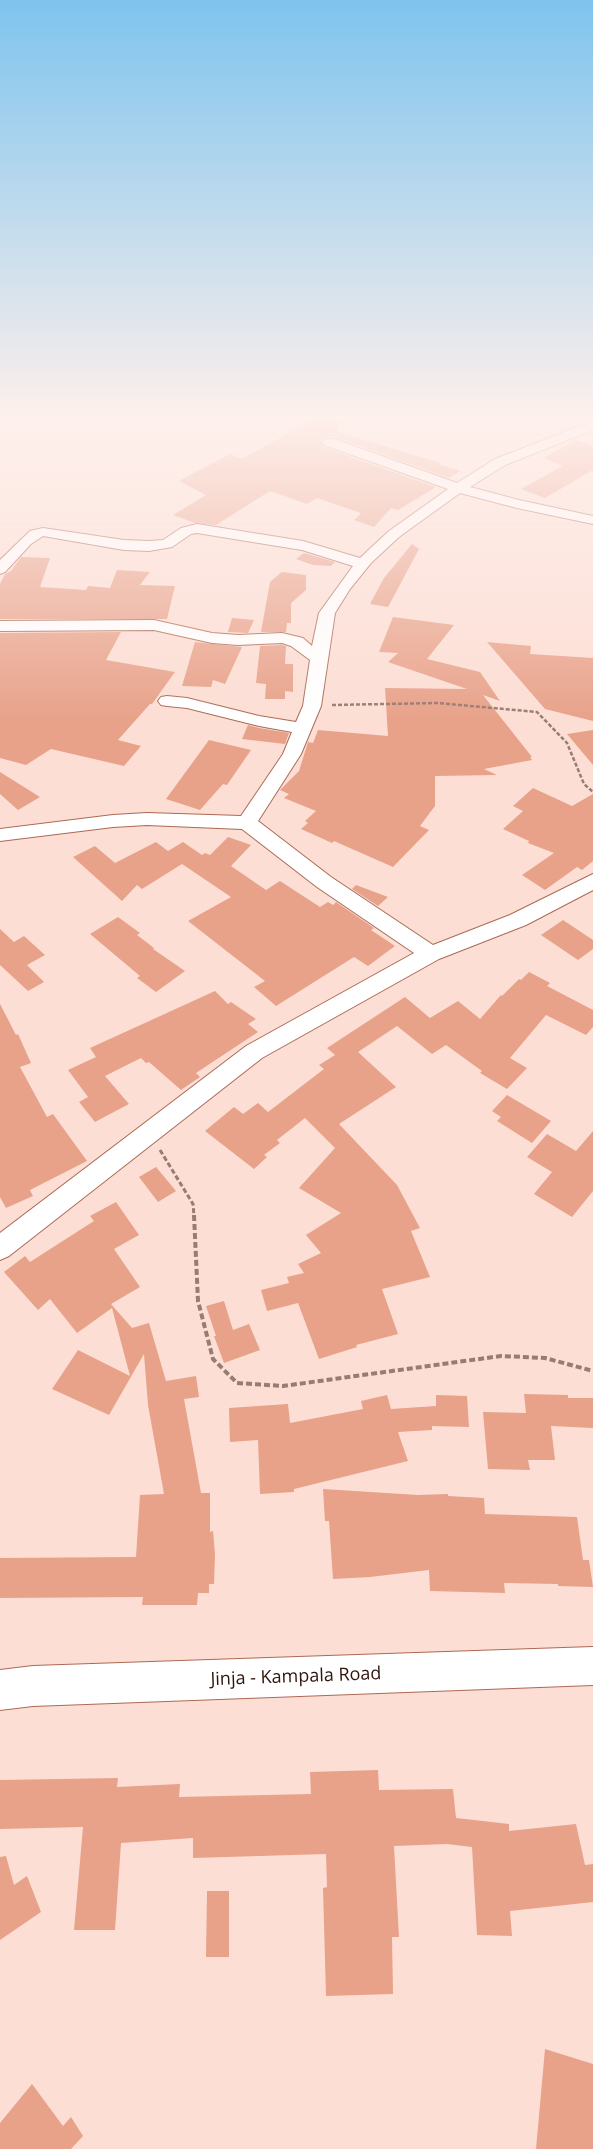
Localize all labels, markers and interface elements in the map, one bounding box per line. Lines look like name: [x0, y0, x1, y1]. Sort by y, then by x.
street label: Jinja - Kampala Road: [210, 1663, 382, 1691]

